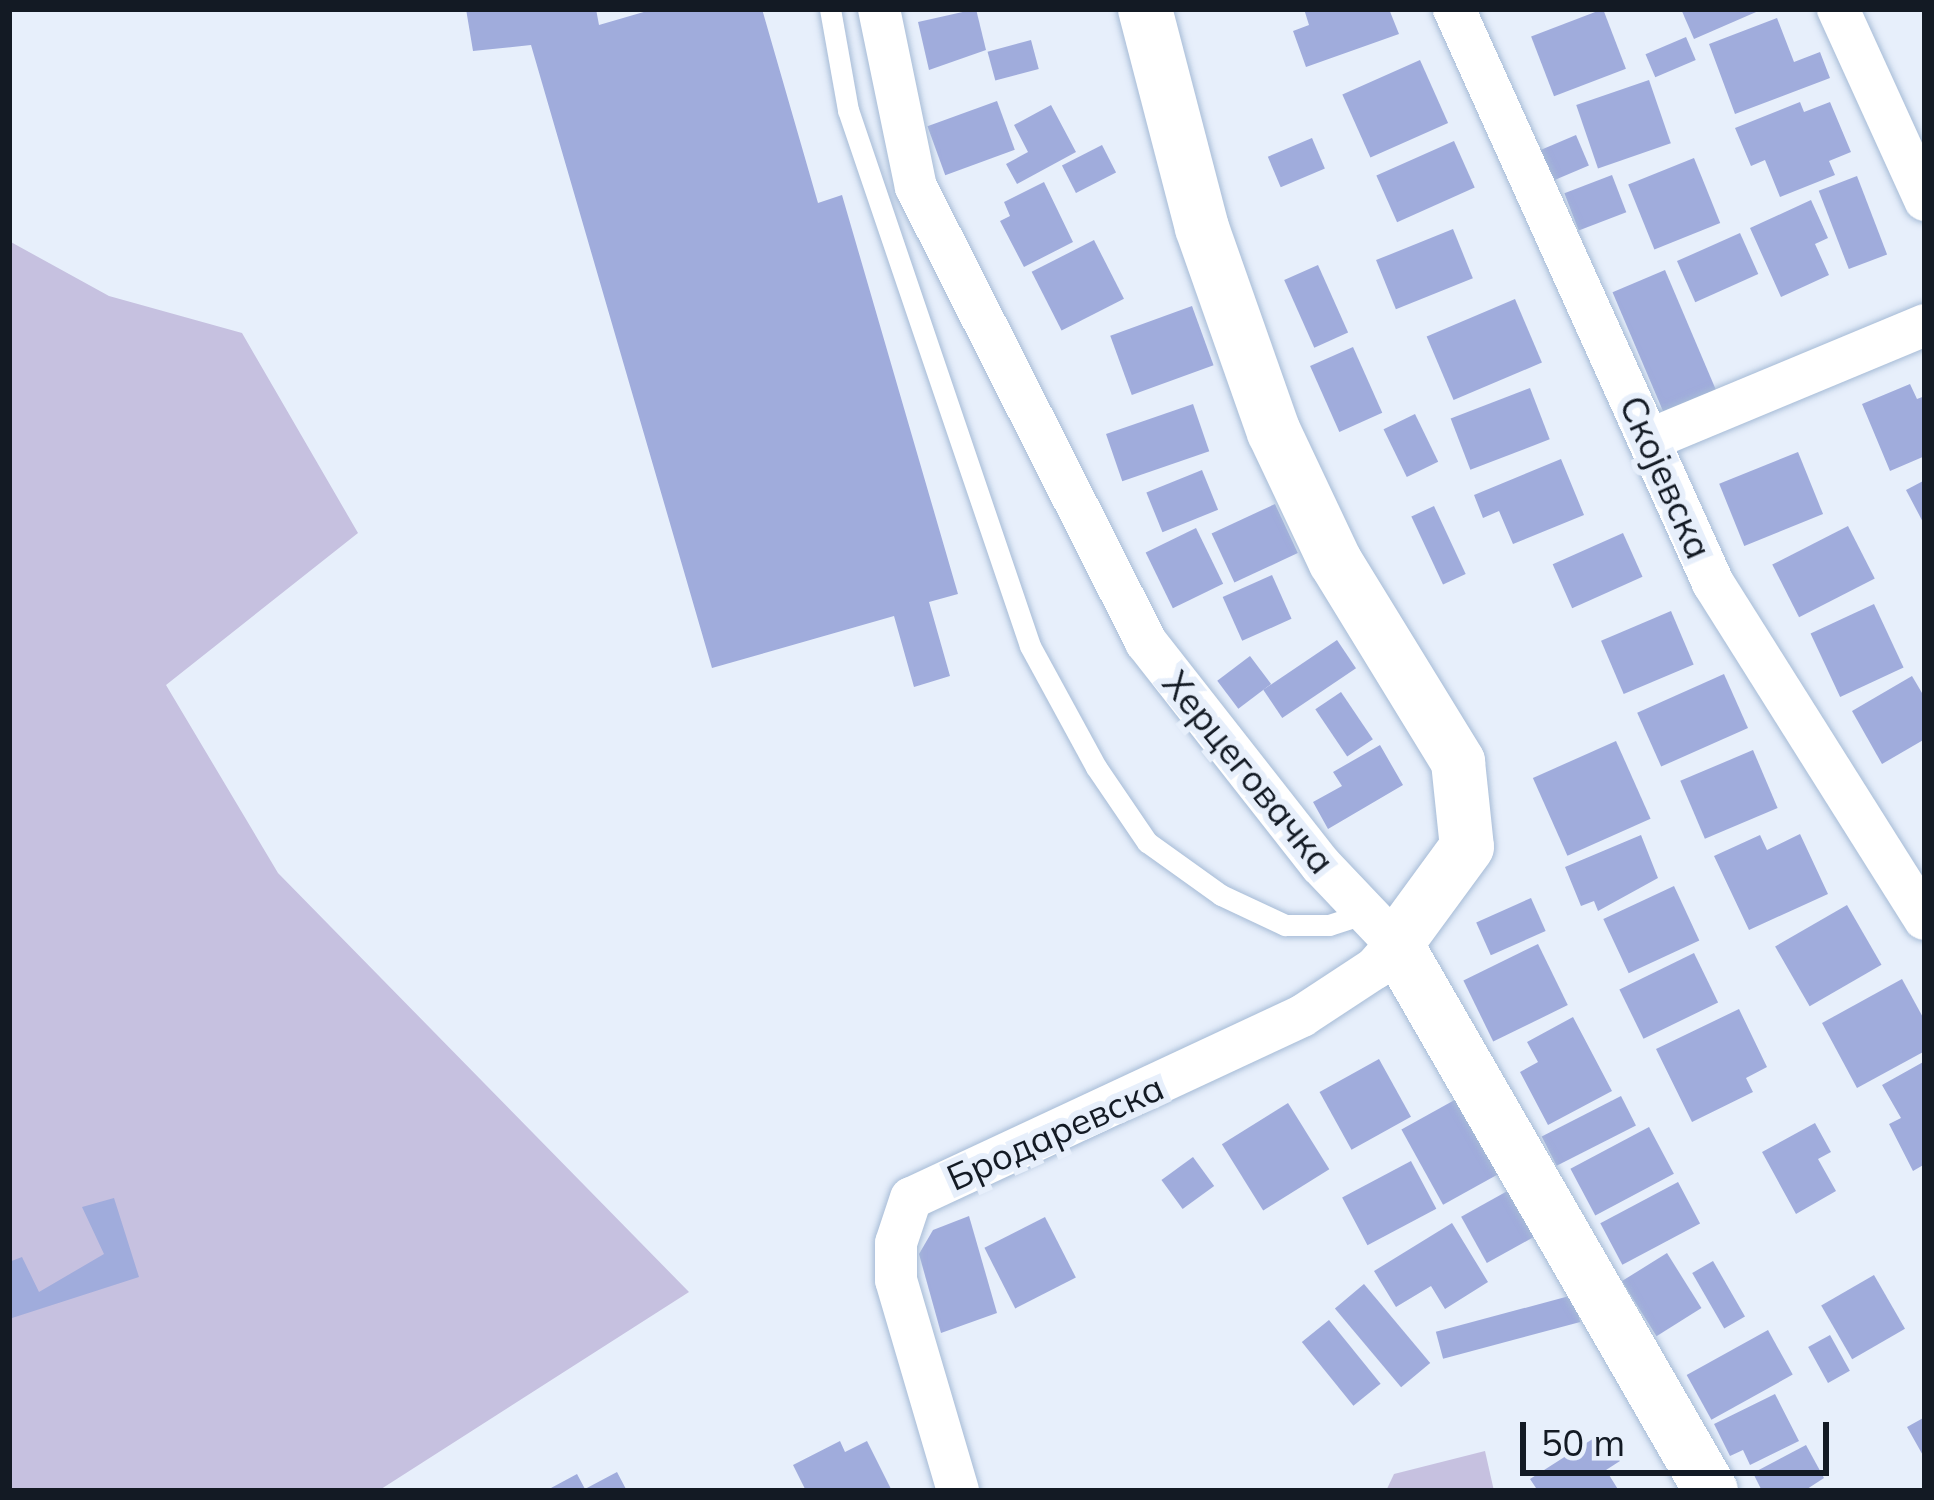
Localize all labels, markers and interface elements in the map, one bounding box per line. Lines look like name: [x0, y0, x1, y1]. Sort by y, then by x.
street label: Скојевска: [1611, 389, 1721, 565]
street label: Херцеговачка: [1154, 662, 1344, 882]
street label: Бродаревска: [940, 1065, 1170, 1199]
scale bar: [1526, 1398, 1835, 1472]
text: 50 m: [1541, 1420, 1625, 1465]

